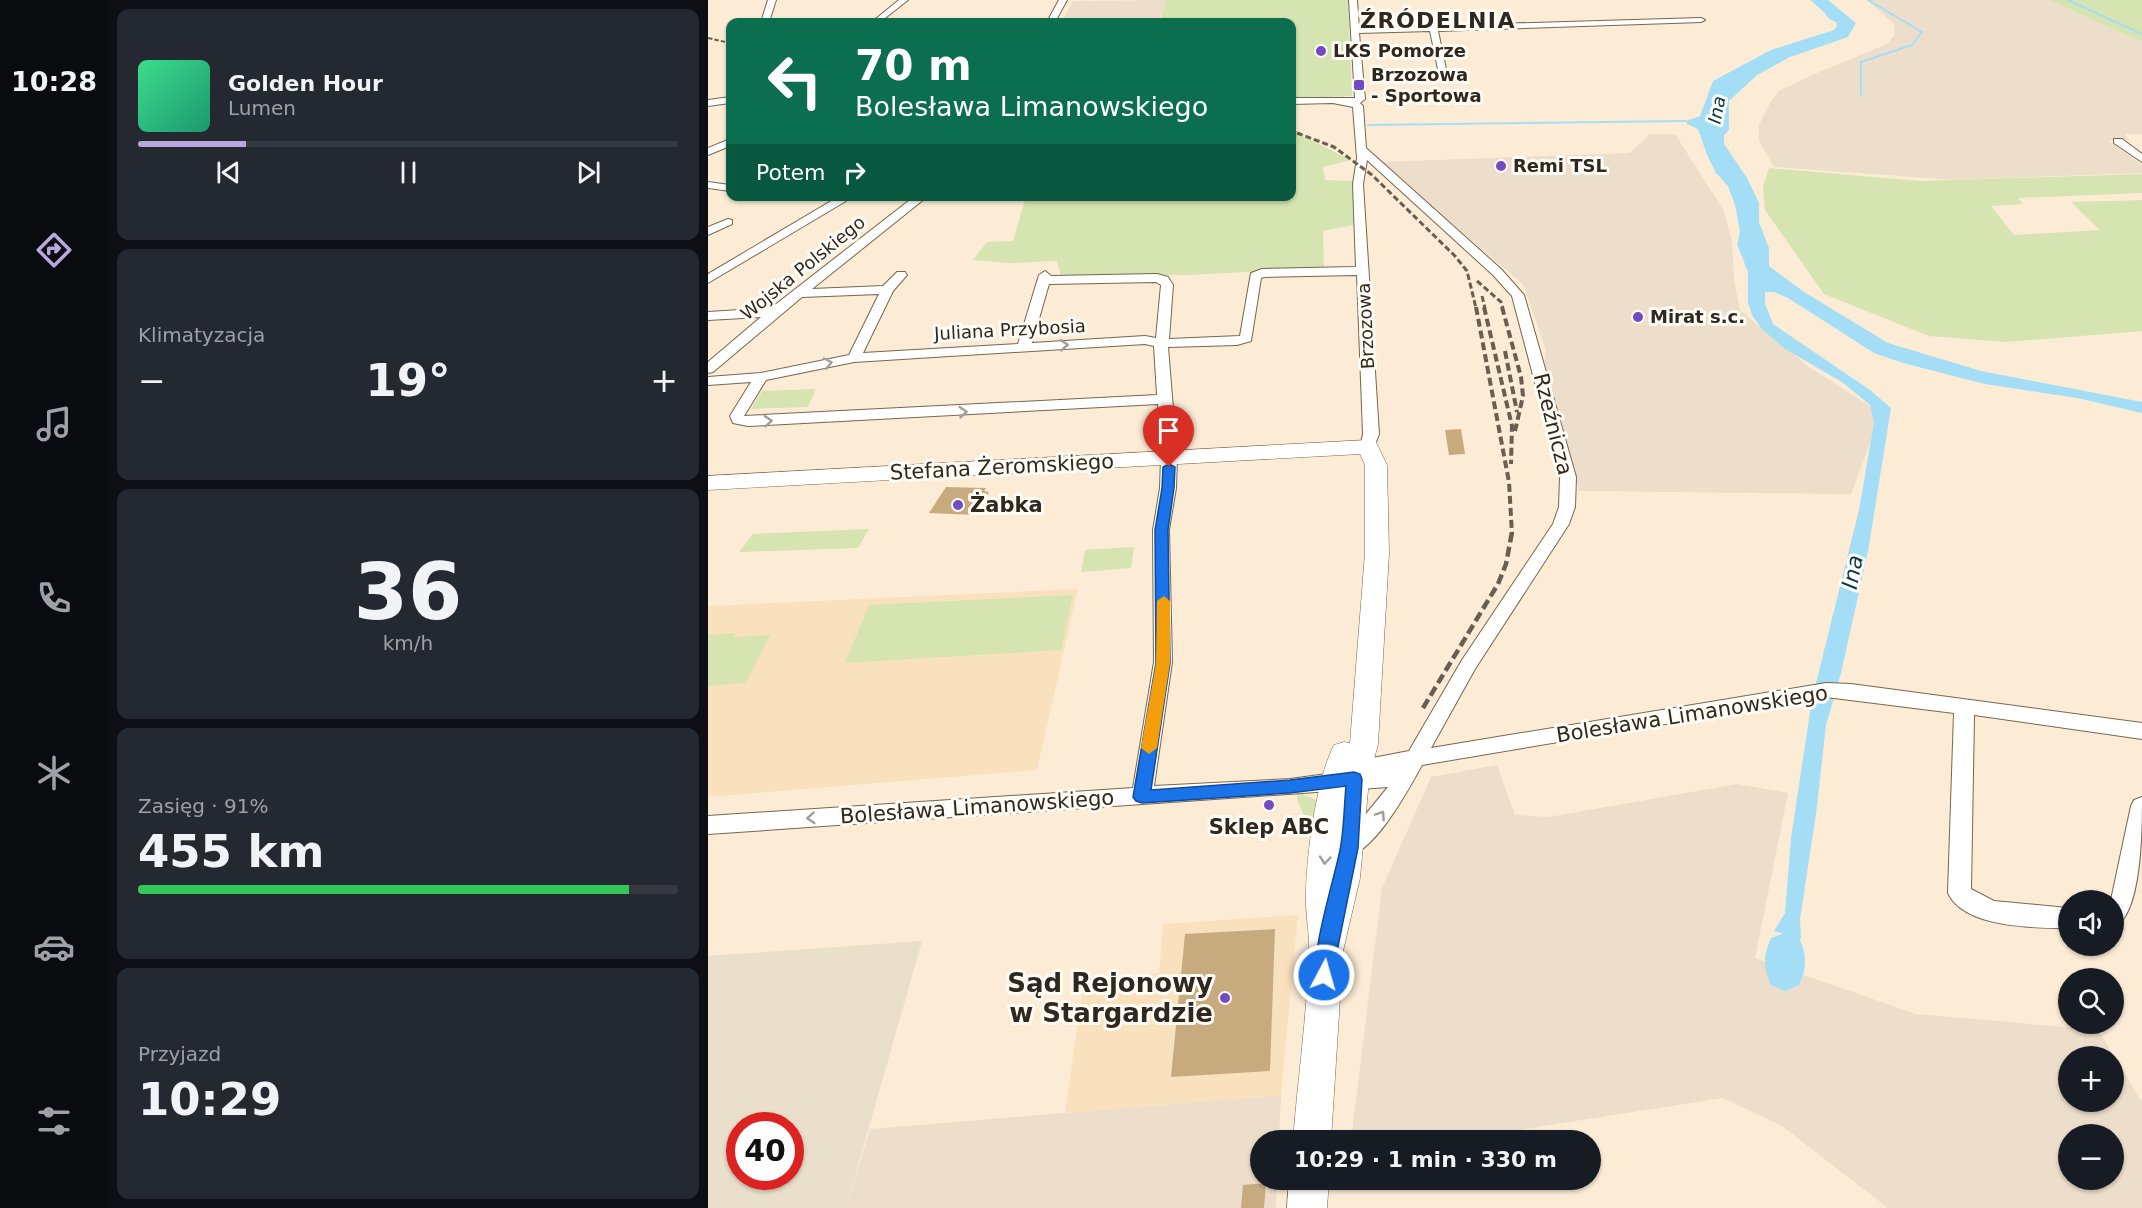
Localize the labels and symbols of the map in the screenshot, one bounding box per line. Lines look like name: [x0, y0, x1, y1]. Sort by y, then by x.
district label: ŹRÓDELNIA: [1360, 8, 1516, 33]
place label: LKS Pomorze: [1333, 40, 1466, 61]
marker: LKS Pomorze: [1314, 44, 1328, 58]
place label: Brzozowa - Sportowa: [1371, 64, 1482, 106]
marker: Brzozowa - Sportowa: [1352, 78, 1366, 92]
water label: Ina: [1704, 94, 1729, 126]
place label: Remi TSL: [1513, 155, 1607, 176]
marker: Remi TSL: [1494, 159, 1508, 173]
street label: Wojska Polskiego: [736, 211, 869, 324]
street label: Brzozowa: [1353, 282, 1378, 370]
place label: Mirat s.c.: [1650, 306, 1745, 327]
marker: Mirat s.c.: [1631, 310, 1645, 324]
street label: Juliana Przybosia: [933, 315, 1086, 344]
one-way arrow: [1059, 339, 1068, 352]
one-way arrow: [822, 357, 832, 370]
street label: Rzeźnicza: [1529, 371, 1577, 477]
one-way arrow: [958, 405, 967, 418]
pin: [1143, 405, 1194, 467]
one-way arrow: [763, 414, 772, 427]
street label: Stefana Żeromskiego: [889, 448, 1115, 485]
place label: Żabka: [970, 492, 1043, 517]
marker: Żabka: [951, 498, 965, 512]
water label: Ina: [1837, 553, 1868, 591]
street label: Bolesława Limanowskiego: [1554, 681, 1830, 747]
street label: Bolesława Limanowskiego: [839, 785, 1115, 829]
marker: Sklep ABC: [1262, 798, 1276, 812]
one-way arrow: [806, 811, 815, 824]
one-way arrow: [1374, 811, 1385, 822]
place label: Sklep ABC: [1209, 815, 1329, 839]
one-way arrow: [1319, 855, 1332, 864]
position arrow: [1292, 943, 1356, 1007]
place label: Sąd Rejonowy w Stargardzie: [1007, 968, 1213, 1028]
marker: Sąd Rejonowy w Stargardzie: [1218, 991, 1232, 1005]
speed limit sign: 40: [726, 1112, 804, 1190]

